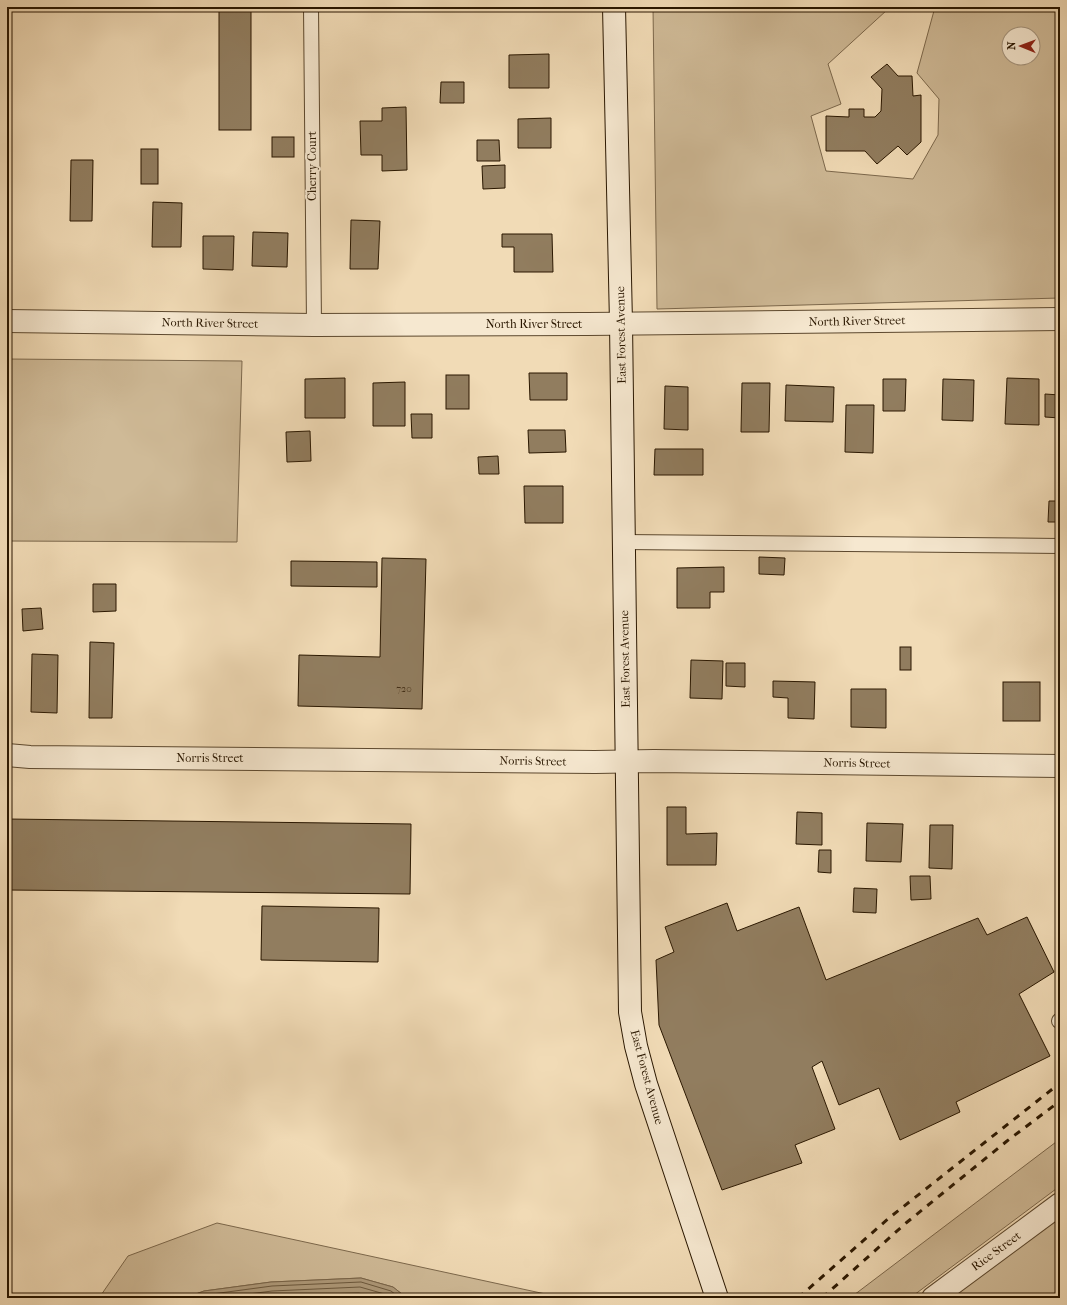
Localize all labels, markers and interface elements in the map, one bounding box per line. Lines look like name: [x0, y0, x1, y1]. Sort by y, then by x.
north arrow: [1001, 26, 1041, 66]
text: N: [1005, 41, 1018, 50]
street label: Cherry Court: [305, 130, 319, 201]
street label: East Forest Avenue: [613, 286, 629, 384]
street label: North River Street: [809, 313, 906, 329]
street label: North River Street: [162, 315, 259, 331]
street label: North River Street: [486, 317, 583, 331]
street label: East Forest Avenue: [617, 610, 633, 708]
house number: 720: [396, 683, 412, 695]
street label: Norris Street: [176, 751, 244, 765]
street label: Norris Street: [499, 753, 567, 769]
street label: Norris Street: [823, 755, 891, 771]
street label: East Forest Avenue: [628, 1028, 666, 1126]
street label: Rice Street: [969, 1228, 1024, 1274]

